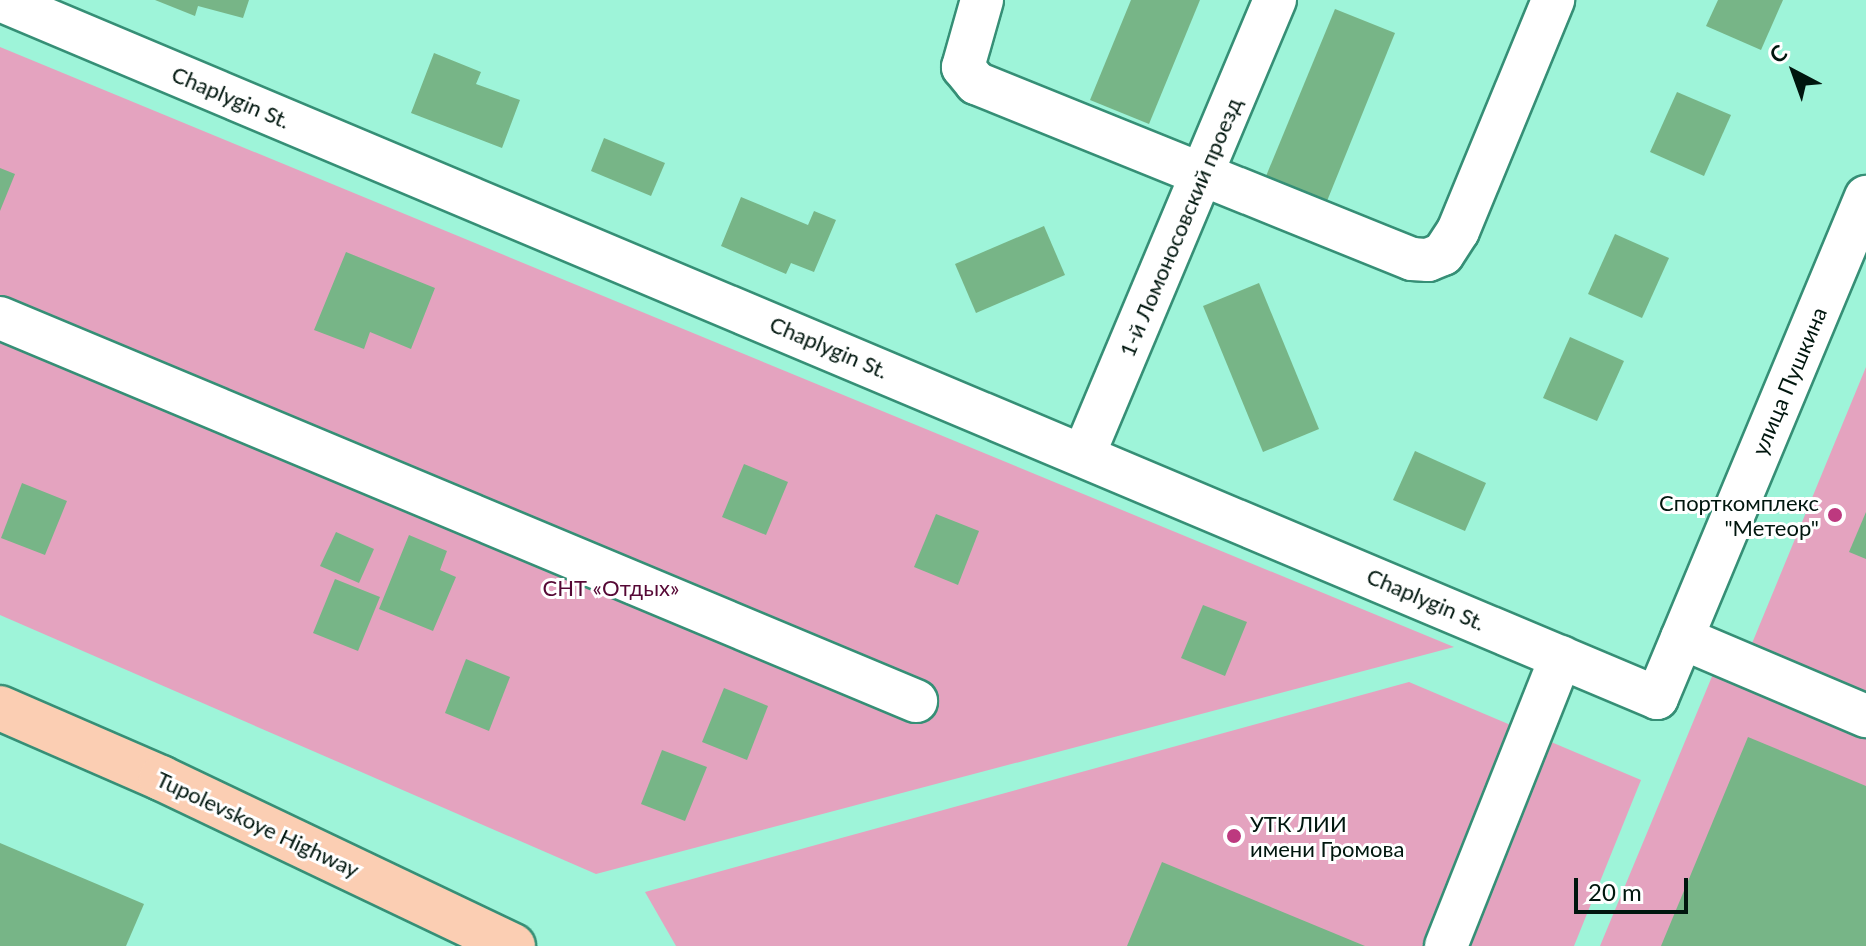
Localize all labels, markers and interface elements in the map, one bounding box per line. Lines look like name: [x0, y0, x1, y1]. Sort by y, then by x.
north arrow: [1754, 32, 1834, 112]
text: С: [1764, 39, 1792, 68]
street label: Chaplygin St.: [168, 60, 294, 134]
street label: 1-й Ломоносовский проезд: [1113, 93, 1247, 361]
street label: улица Пушкина: [1746, 303, 1832, 459]
street label: Chaplygin St.: [766, 310, 892, 384]
place label: Спорткомплекс "Метеор": [1659, 489, 1819, 540]
marker: Спорткомплекс "Метеор": [1826, 506, 1844, 524]
street label: Chaplygin St.: [1363, 562, 1489, 636]
park label: СНТ «Отдых»: [542, 575, 680, 601]
street label: Tupolevskoye Highway: [152, 765, 364, 883]
place label: УТК ЛИИ имени Громова: [1250, 810, 1404, 862]
marker: УТК ЛИИ имени Громова: [1225, 827, 1243, 845]
scale bar: [1578, 862, 1692, 912]
text: 20 m: [1588, 877, 1642, 906]

